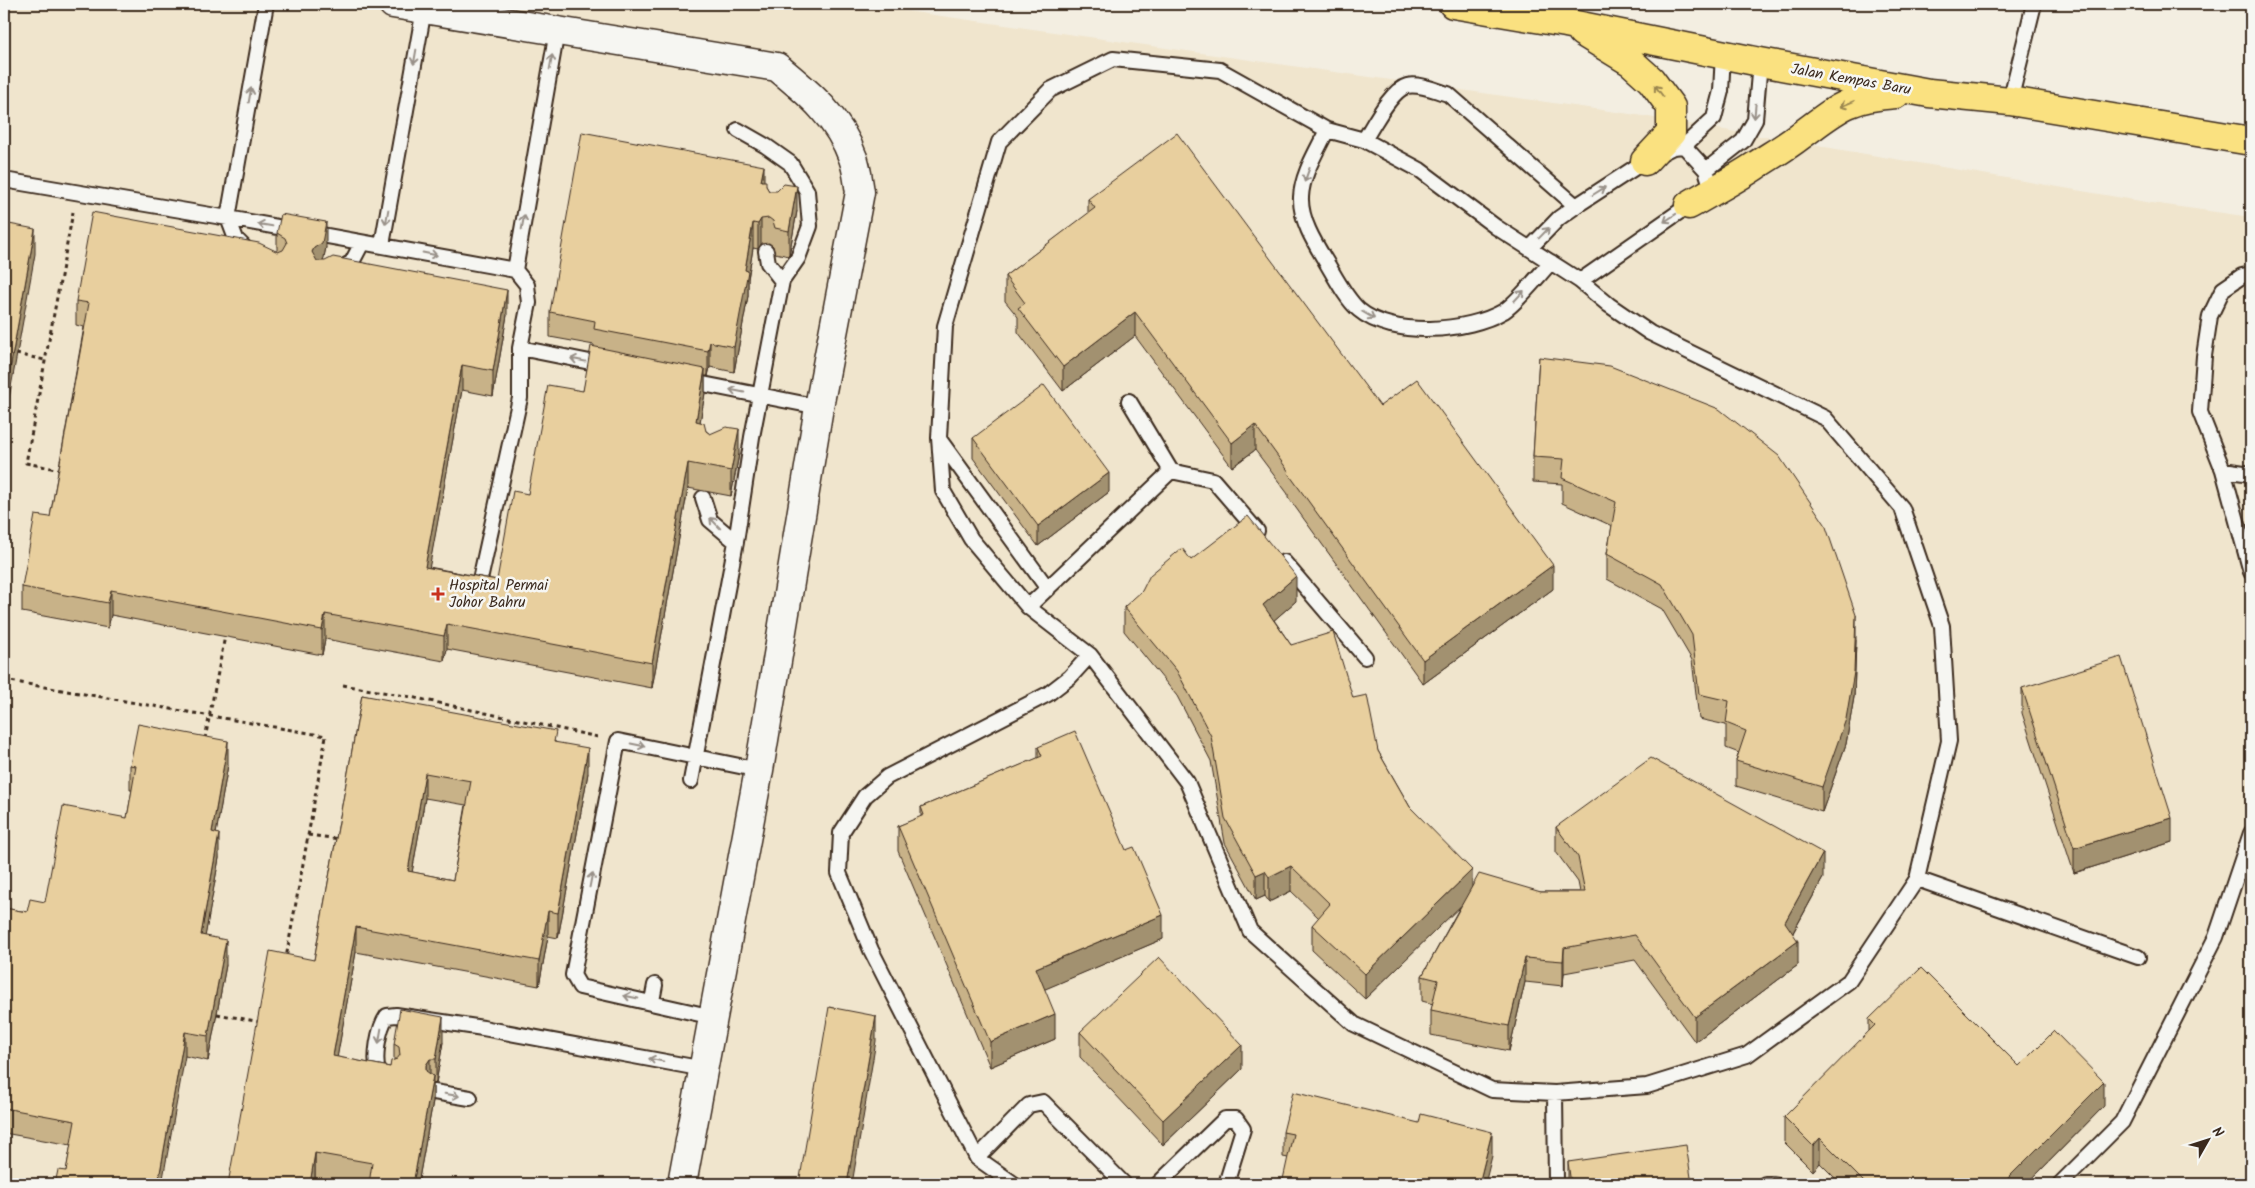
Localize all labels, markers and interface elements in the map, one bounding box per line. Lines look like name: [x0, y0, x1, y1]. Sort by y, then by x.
one-way arrow: [410, 49, 420, 65]
one-way arrow: [547, 54, 557, 70]
street label: Jalan Kempas Baru: [1789, 58, 1913, 102]
one-way arrow: [1654, 84, 1664, 98]
one-way arrow: [246, 88, 256, 104]
one-way arrow: [1840, 100, 1855, 110]
one-way arrow: [1751, 102, 1760, 118]
one-way arrow: [1302, 166, 1311, 182]
one-way arrow: [1592, 186, 1606, 196]
one-way arrow: [382, 209, 392, 225]
one-way arrow: [1663, 213, 1677, 223]
one-way arrow: [519, 214, 529, 230]
one-way arrow: [258, 220, 274, 229]
one-way arrow: [1538, 227, 1550, 239]
one-way arrow: [422, 250, 438, 260]
one-way arrow: [1513, 290, 1525, 303]
one-way arrow: [1360, 311, 1375, 321]
one-way arrow: [570, 354, 586, 364]
one-way arrow: [730, 386, 746, 396]
one-way arrow: [709, 517, 721, 529]
place label: Hospital Permai Johor Bahru: [449, 574, 549, 615]
marker: Hospital Permai Johor Bahru: [431, 587, 445, 601]
one-way arrow: [630, 741, 646, 751]
one-way arrow: [587, 873, 596, 889]
one-way arrow: [624, 992, 640, 1001]
one-way arrow: [375, 1028, 385, 1044]
one-way arrow: [649, 1055, 665, 1064]
one-way arrow: [444, 1090, 460, 1100]
north arrow: [2182, 1116, 2232, 1166]
text: N: [2206, 1122, 2229, 1143]

